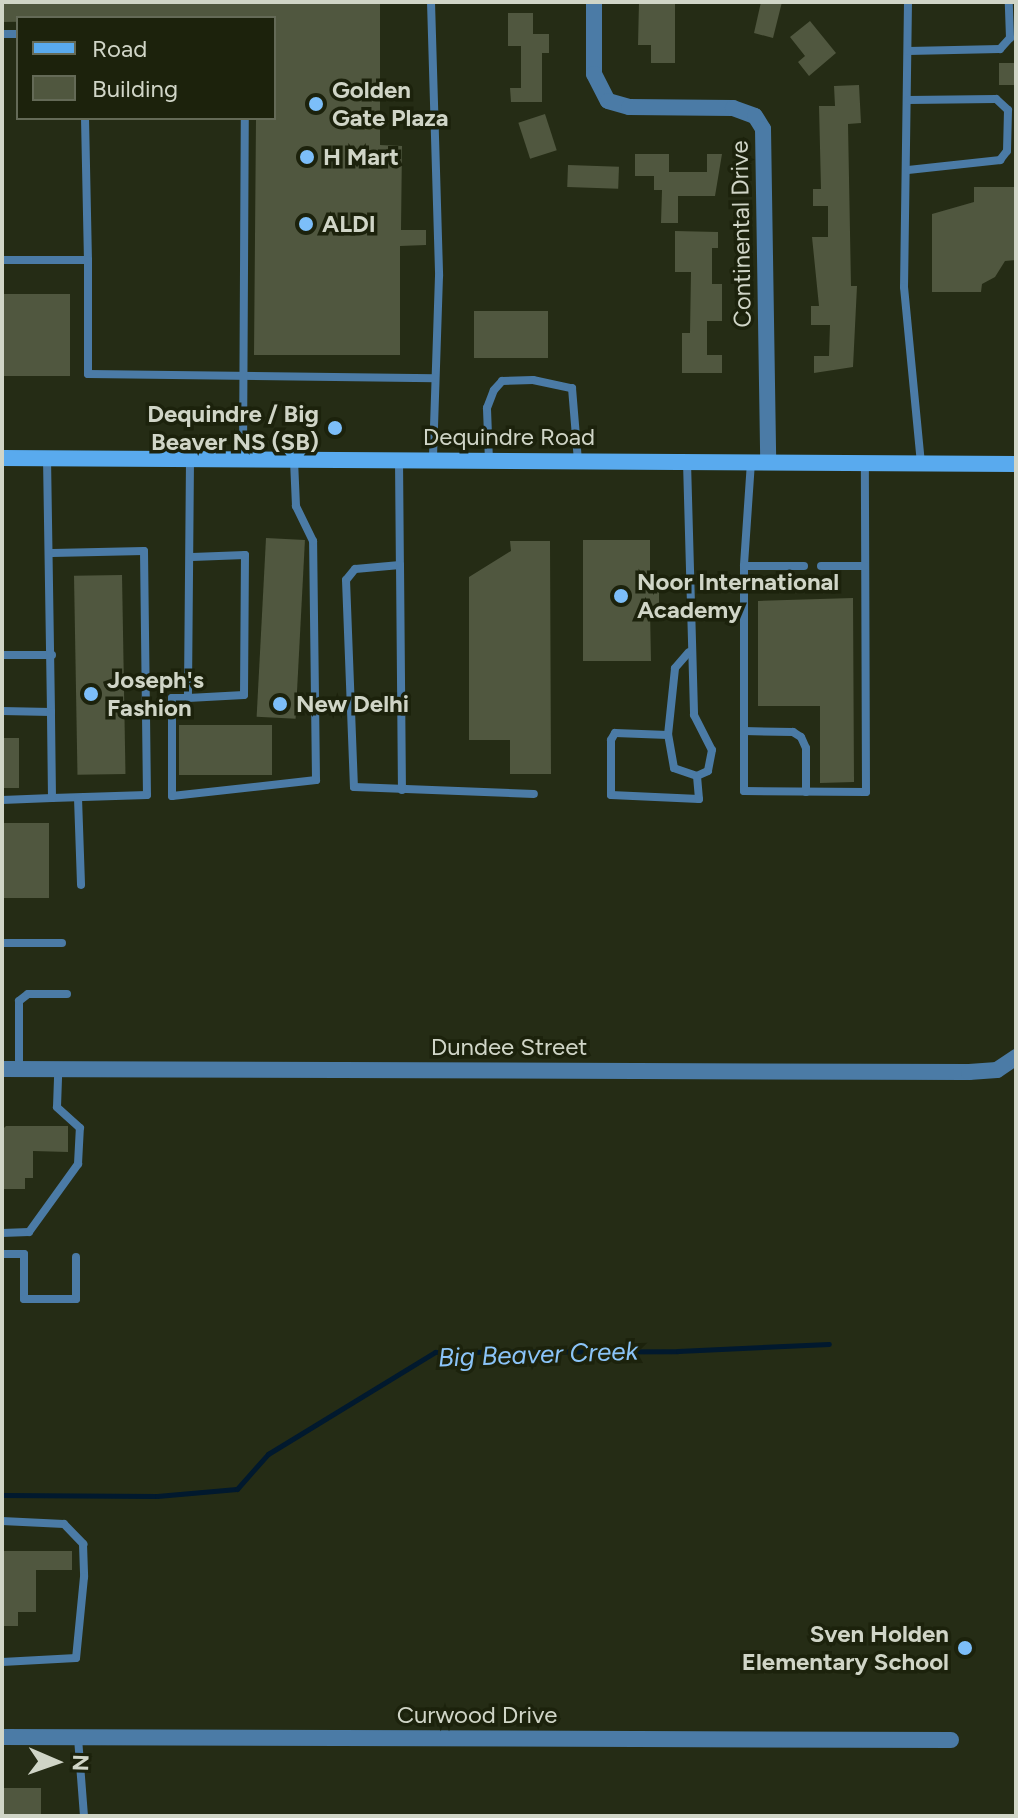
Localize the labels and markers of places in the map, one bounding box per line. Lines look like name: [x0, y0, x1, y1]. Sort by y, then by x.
place label: Golden Gate Plaza: [332, 76, 448, 132]
marker: Golden Gate Plaza: [307, 95, 325, 113]
place label: H Mart: [323, 143, 399, 171]
marker: H Mart: [298, 148, 316, 166]
place label: ALDI: [322, 210, 376, 238]
marker: ALDI: [297, 215, 315, 233]
place label: Dequindre / Big Beaver NS (SB): [147, 400, 319, 456]
marker: Dequindre / Big Beaver NS (SB): [326, 419, 344, 437]
place label: Noor International Academy: [637, 568, 839, 624]
marker: Noor International Academy: [612, 587, 630, 605]
place label: Joseph's Fashion: [107, 666, 204, 722]
marker: Joseph's Fashion: [82, 685, 100, 703]
place label: New Delhi: [296, 690, 409, 718]
marker: New Delhi: [271, 695, 289, 713]
place label: Sven Holden Elementary School: [742, 1620, 949, 1676]
marker: Sven Holden Elementary School: [956, 1639, 974, 1657]

